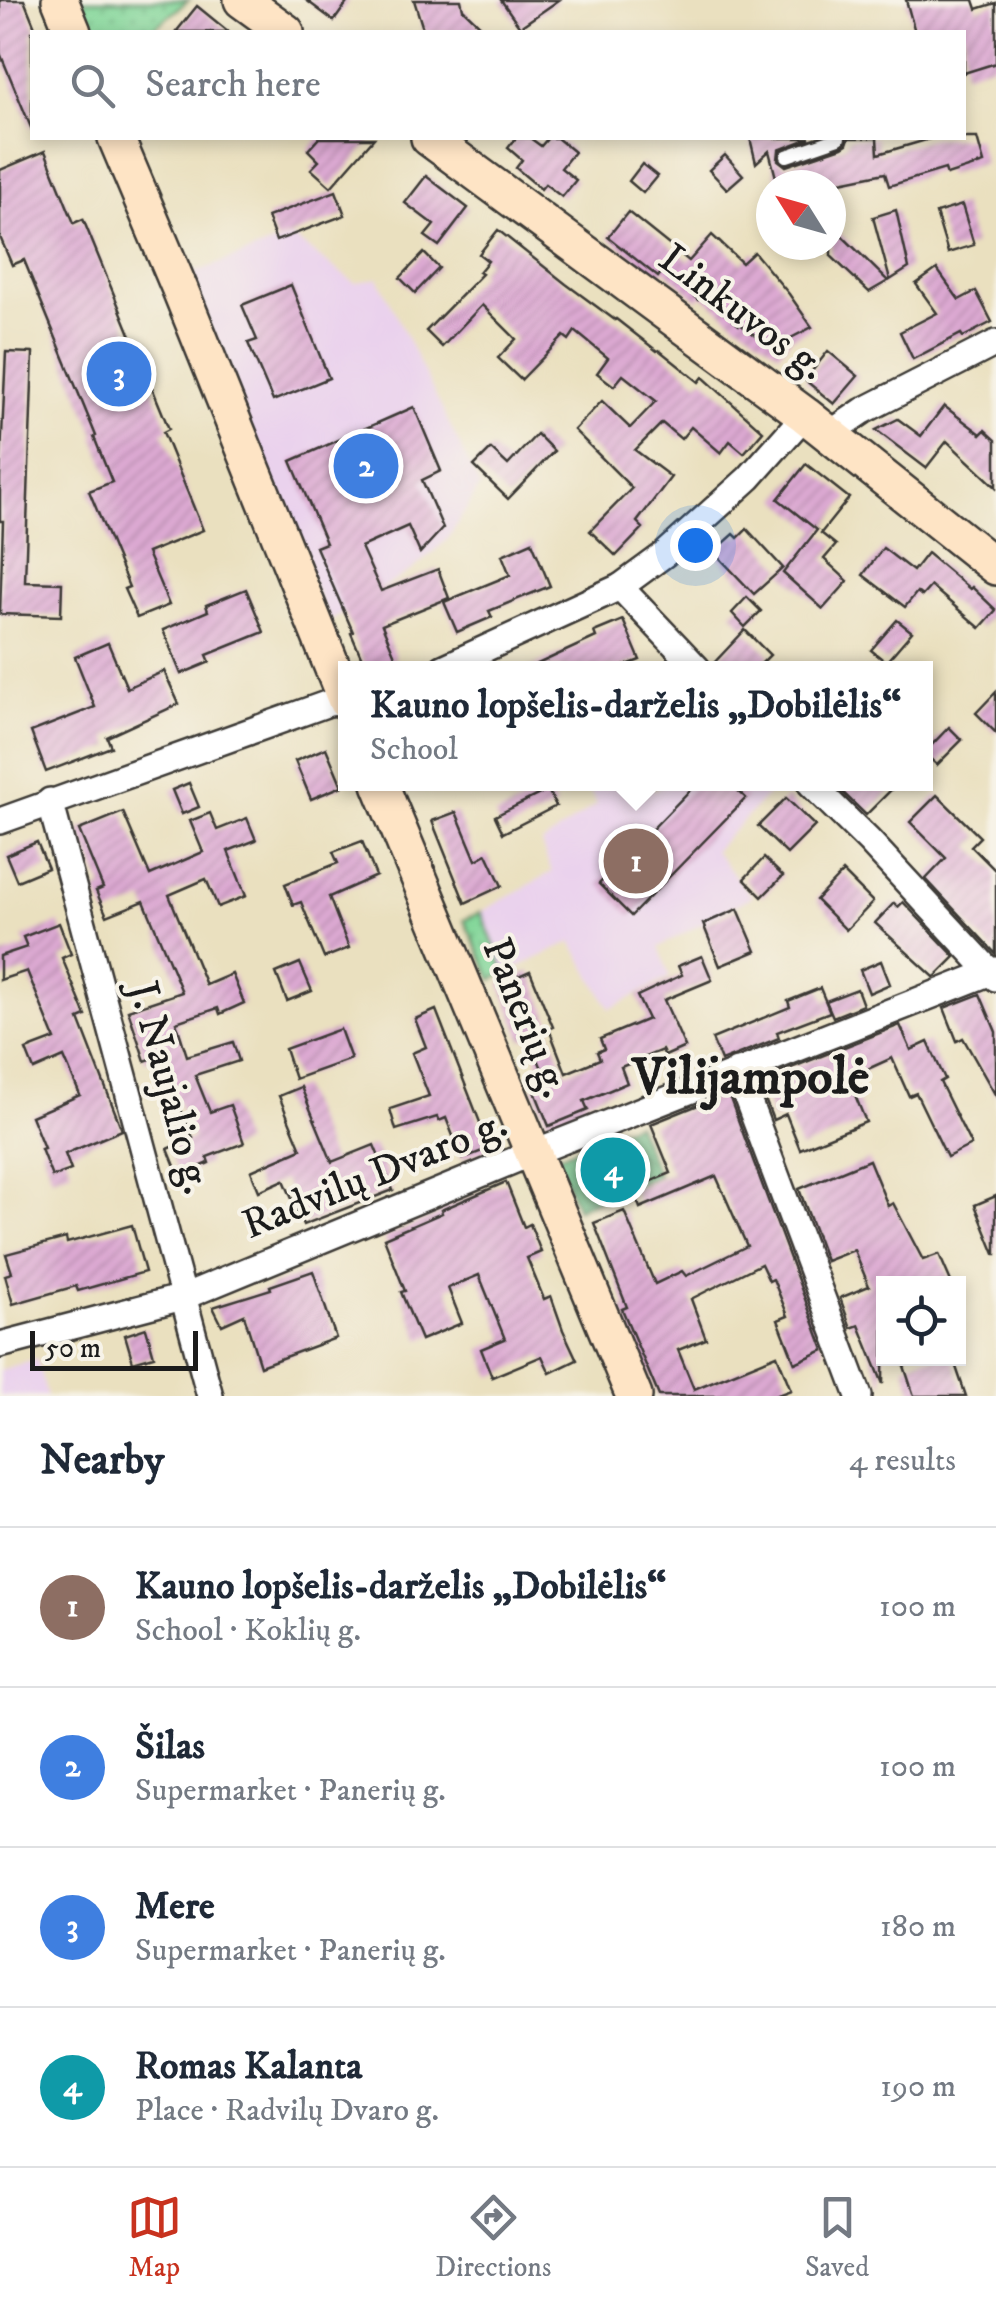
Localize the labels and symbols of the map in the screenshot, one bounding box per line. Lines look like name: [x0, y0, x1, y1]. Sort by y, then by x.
north arrow: [756, 170, 846, 260]
street label: Linkuvos g.: [648, 233, 836, 393]
pin: 3: [86, 336, 152, 412]
pin: 2: [334, 428, 398, 504]
your location: [670, 520, 721, 571]
pin: 1: [604, 824, 668, 898]
street label: Panerių g.: [470, 931, 580, 1105]
street label: J. Naujalio g.: [115, 972, 222, 1200]
district label: Vilijampolė: [631, 1046, 869, 1111]
street label: Radvilų Dvaro g.: [235, 1098, 515, 1252]
pin: 4: [580, 1132, 646, 1208]
scale bar: [30, 1326, 198, 1370]

